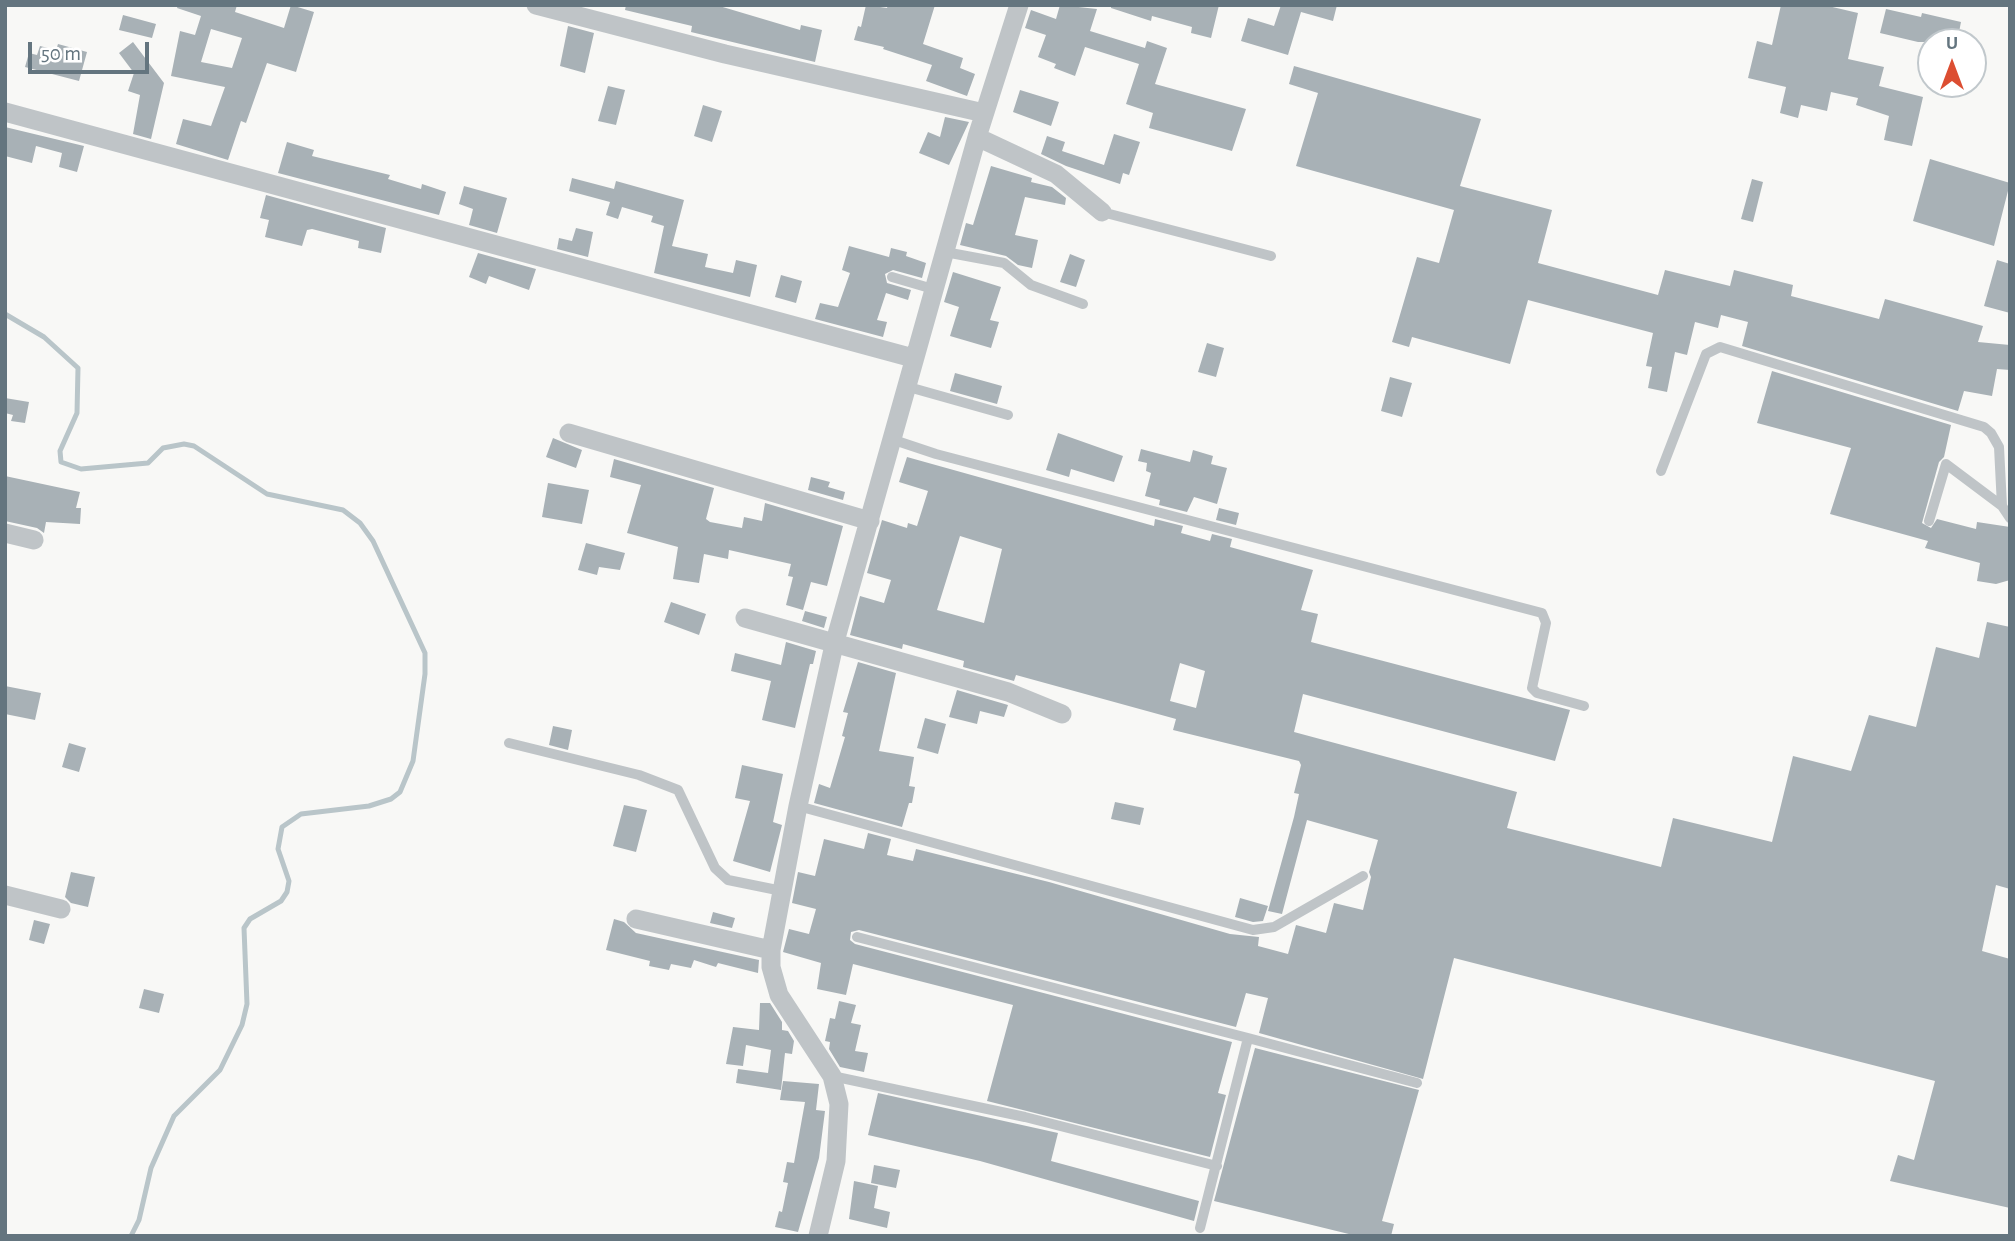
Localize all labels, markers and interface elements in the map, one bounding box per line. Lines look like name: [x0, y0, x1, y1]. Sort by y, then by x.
scale bar: [32, 28, 152, 72]
north arrow: [1917, 28, 1987, 98]
text: U: [1946, 34, 1958, 53]
text: 50 m: [41, 43, 81, 64]

